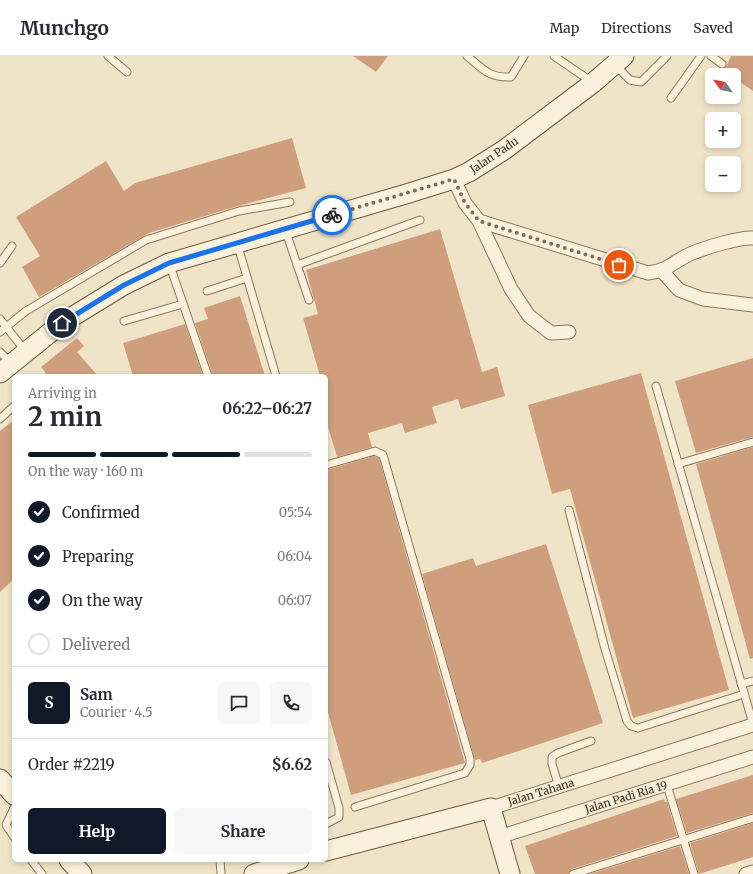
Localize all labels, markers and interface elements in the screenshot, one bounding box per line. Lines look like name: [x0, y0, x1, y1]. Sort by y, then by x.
text: Munchgo: [20, 16, 109, 40]
text: Map: [549, 19, 579, 37]
text: Directions: [601, 19, 671, 37]
text: Saved: [693, 19, 733, 37]
north arrow: [705, 68, 741, 104]
map controls: [705, 68, 741, 192]
button: +: [705, 112, 741, 148]
street label: Jalan Padu: [466, 134, 521, 177]
button: −: [705, 156, 741, 192]
courier: [312, 195, 352, 235]
icon: bike: [321, 204, 343, 226]
pin: [602, 248, 636, 282]
icon: bag: [608, 254, 630, 276]
pin: [45, 306, 79, 340]
icon: home: [51, 312, 73, 334]
text: Arriving in: [28, 385, 97, 402]
text: 06:22–06:27: [222, 399, 312, 418]
text: 2 min: [28, 400, 102, 433]
text: On the way · 160 m: [28, 463, 143, 480]
icon: check: [28, 501, 50, 523]
text: Confirmed: [62, 503, 140, 522]
text: 05:54: [279, 504, 312, 521]
icon: check: [28, 545, 50, 567]
text: Preparing: [62, 547, 134, 566]
text: 06:04: [277, 548, 312, 565]
icon: check: [28, 589, 50, 611]
text: On the way: [62, 591, 143, 610]
text: 06:07: [278, 592, 312, 609]
text: Delivered: [62, 635, 130, 654]
button: chat: [218, 682, 260, 724]
button: phone: [270, 682, 312, 724]
text: Sam: [80, 685, 113, 704]
text: S: [44, 693, 54, 712]
text: Courier · 4.5: [80, 704, 153, 721]
text: Order #2219: [28, 755, 115, 774]
text: $6.62: [272, 755, 312, 774]
street label: Jalan Tahana: [505, 775, 576, 809]
street label: Jalan Padi Ria 19: [582, 778, 669, 816]
button: Help: [28, 808, 166, 854]
button: Share: [174, 808, 312, 854]

